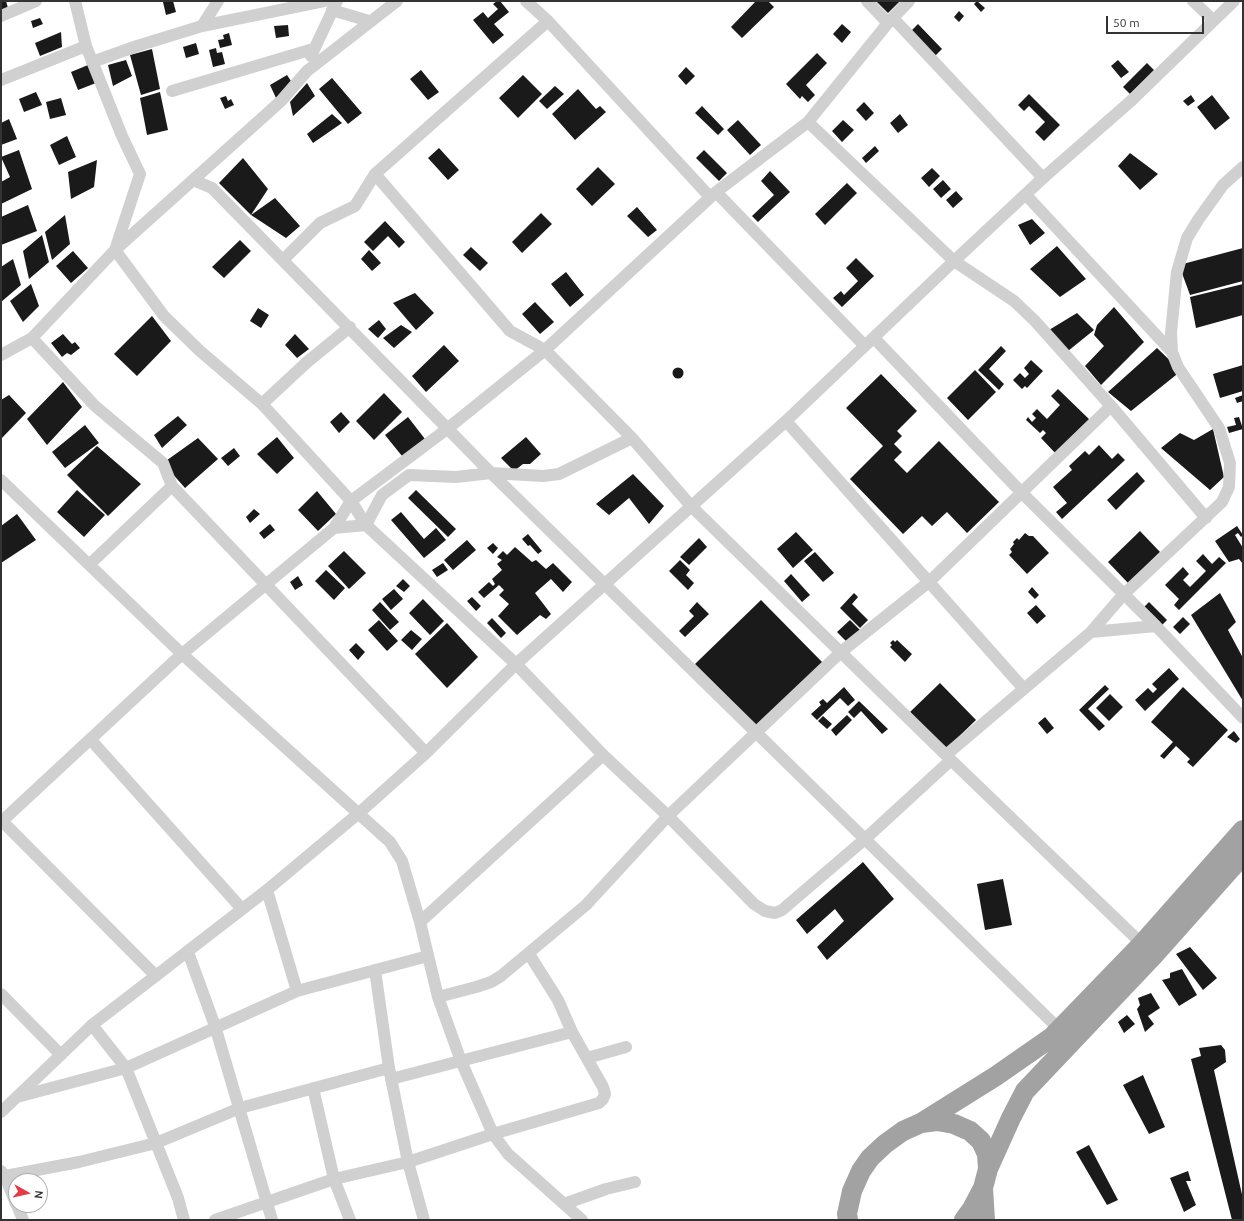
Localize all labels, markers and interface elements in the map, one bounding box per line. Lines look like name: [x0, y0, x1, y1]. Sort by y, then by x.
scale bar: [1108, 8, 1206, 34]
text: 50 m: [1113, 16, 1140, 29]
north arrow: [8, 1173, 48, 1213]
text: N: [32, 1190, 45, 1199]

